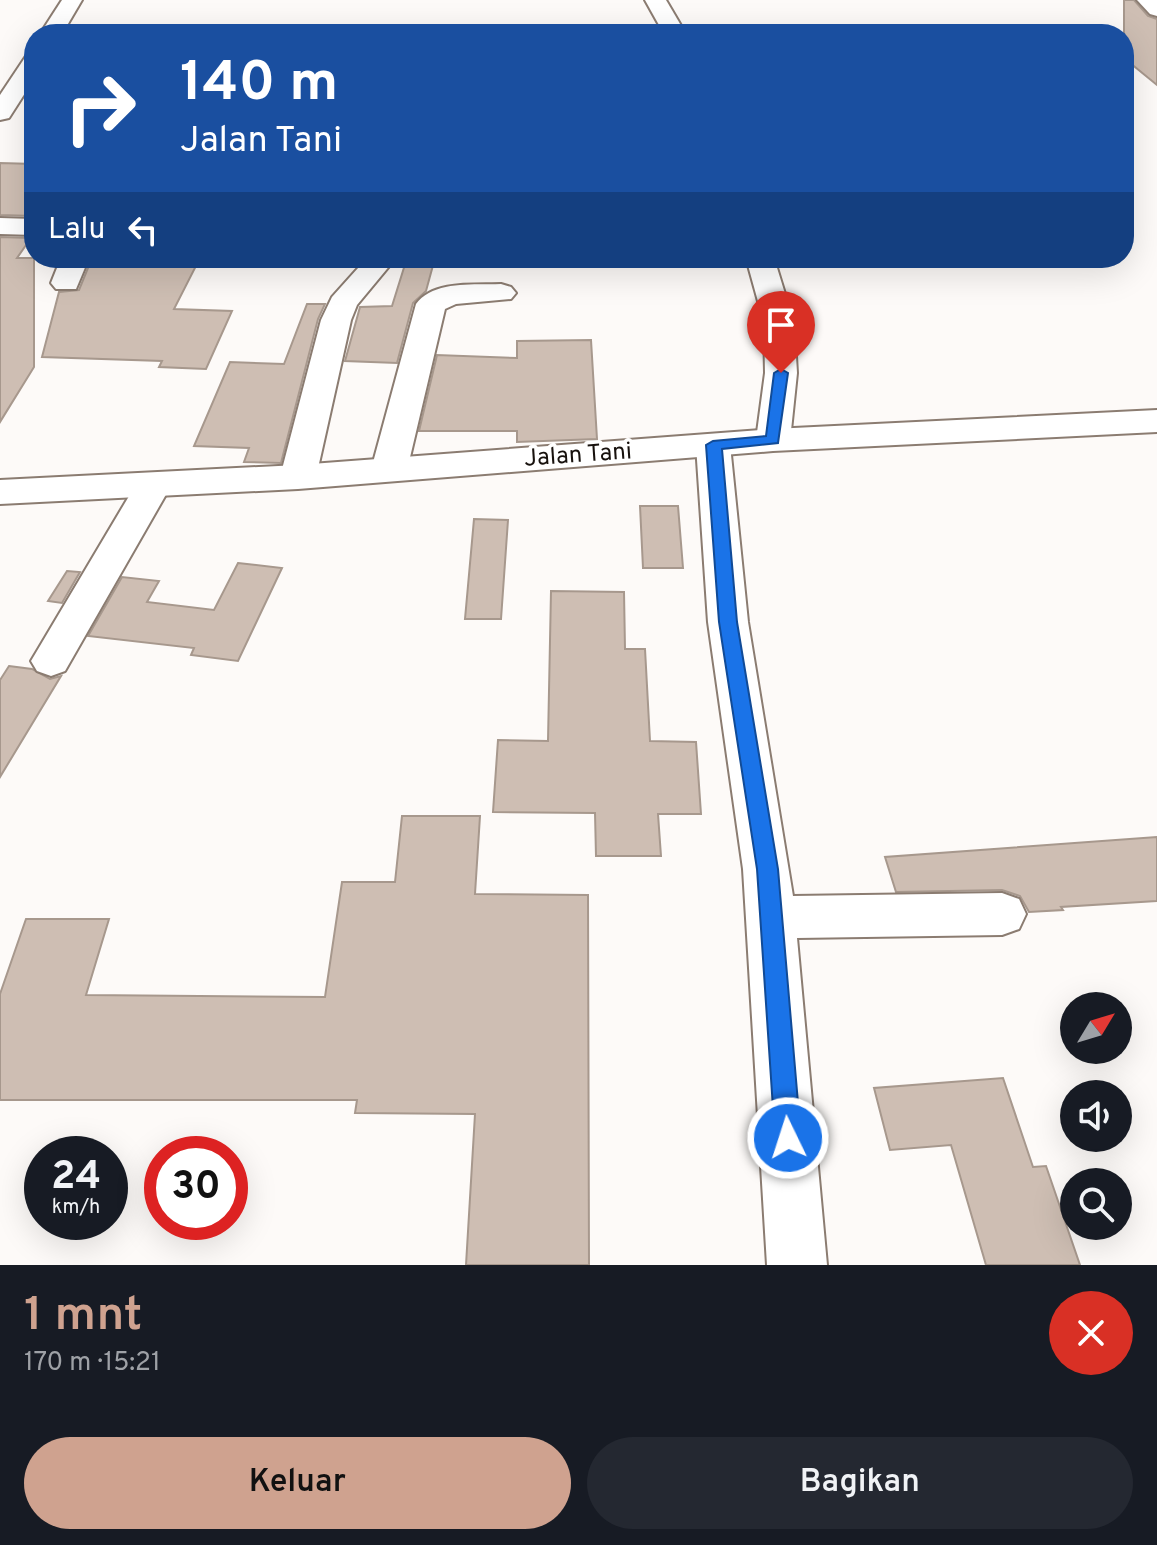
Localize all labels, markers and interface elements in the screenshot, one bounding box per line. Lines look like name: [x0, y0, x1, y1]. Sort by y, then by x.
text: 140 m: [180, 50, 338, 120]
icon: right: [48, 56, 152, 160]
text: Jalan Tani: [180, 119, 342, 165]
icon: left: [121, 208, 165, 252]
text: Lalu: [48, 212, 105, 249]
pin: [747, 291, 815, 373]
icon: arrive: [759, 303, 803, 347]
street label: Jalan Tani: [523, 437, 633, 475]
north arrow: [1060, 992, 1132, 1064]
map controls: [1060, 992, 1132, 1240]
button: sound: [1060, 1080, 1132, 1152]
position arrow: [746, 1096, 830, 1180]
speed limit sign: 30: [144, 1136, 248, 1240]
text: 24: [51, 1153, 101, 1203]
button: search: [1060, 1168, 1132, 1240]
text: km/h: [52, 1195, 100, 1221]
text: 1 mnt: [24, 1287, 142, 1347]
button: close: [1049, 1291, 1133, 1375]
text: 170 m · 15:21: [24, 1347, 161, 1380]
button: Keluar: [24, 1437, 571, 1529]
button: Bagikan: [587, 1437, 1133, 1529]

